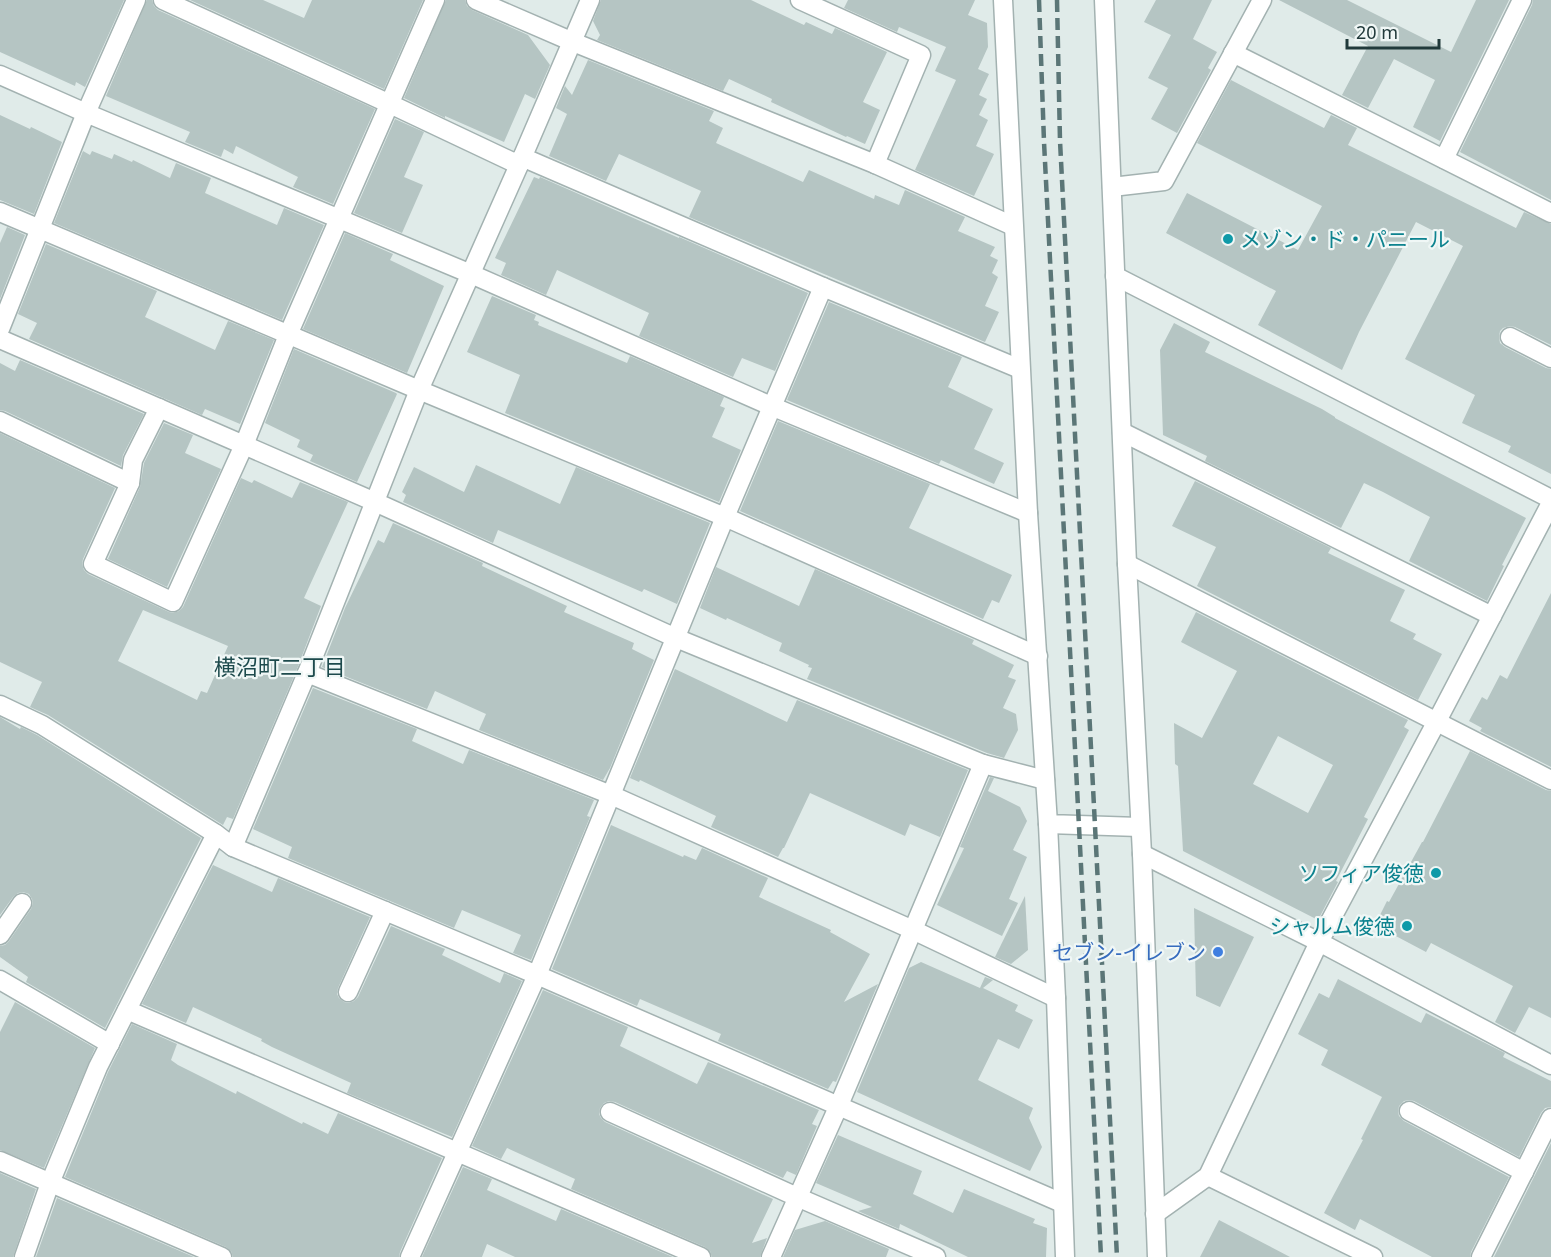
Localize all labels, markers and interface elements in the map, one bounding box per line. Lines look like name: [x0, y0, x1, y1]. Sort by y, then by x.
scale bar: [1347, 12, 1438, 50]
text: 20 m: [1356, 20, 1398, 44]
place label: メゾン・ド・パニール: [1240, 225, 1450, 253]
marker: メゾン・ド・パニール: [1221, 232, 1235, 246]
district label: 横沼町二丁目: [214, 651, 346, 681]
place label: ソフィア俊徳: [1298, 859, 1424, 887]
marker: ソフィア俊徳: [1429, 866, 1443, 880]
place label: シャルム俊徳: [1269, 912, 1395, 940]
marker: シャルム俊徳: [1400, 919, 1414, 933]
place label: セブン-イレブン: [1052, 938, 1206, 966]
marker: セブン-イレブン: [1211, 945, 1225, 959]

